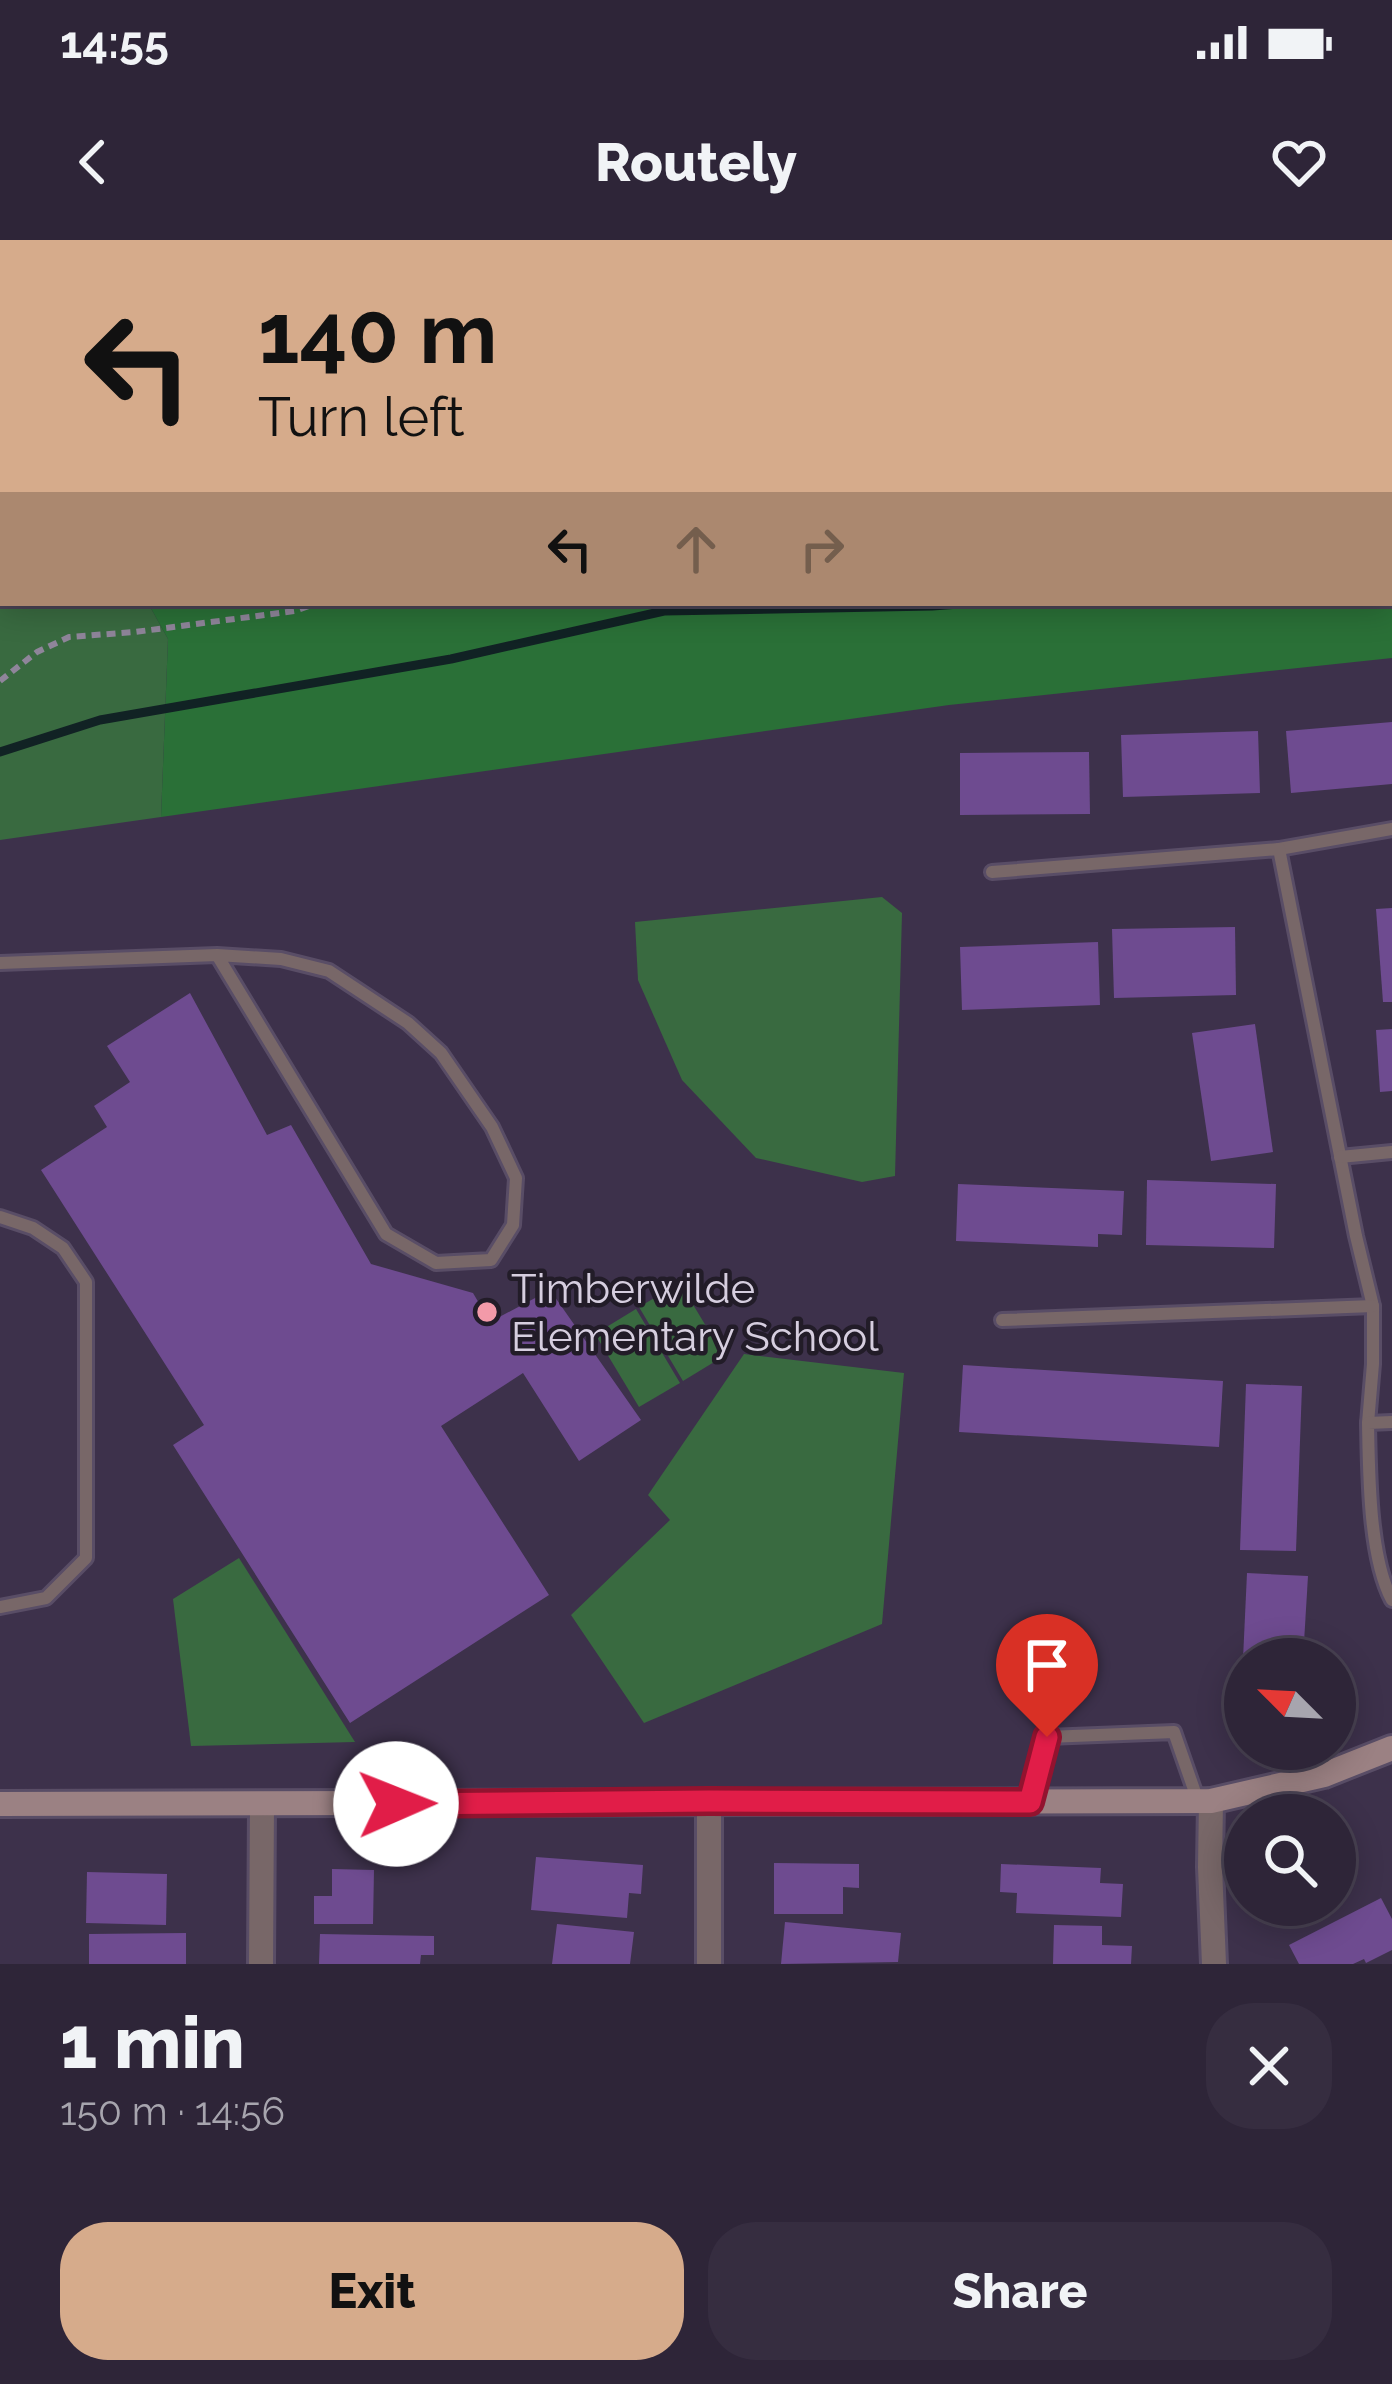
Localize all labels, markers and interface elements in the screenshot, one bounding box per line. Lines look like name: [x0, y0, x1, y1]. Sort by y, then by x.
text: 14:55: [60, 16, 169, 69]
icon: back: [60, 129, 126, 195]
icon: heart: [1266, 129, 1332, 195]
text: Routely: [595, 130, 797, 194]
text: 140 m: [258, 284, 497, 383]
icon: left: [60, 288, 216, 444]
text: Turn left: [258, 385, 465, 449]
icon: left: [537, 516, 603, 582]
icon: ahead: [663, 516, 729, 582]
icon: right: [789, 516, 855, 582]
place label: Timberwilde Elementary School: [511, 1264, 879, 1361]
marker: Timberwilde Elementary School: [474, 1299, 500, 1325]
pin: [996, 1614, 1098, 1737]
icon: arrive: [1014, 1632, 1080, 1698]
north arrow: [1224, 1638, 1356, 1770]
map controls: [1224, 1638, 1356, 1926]
position arrow: [333, 1741, 459, 1867]
button: search: [1224, 1794, 1356, 1926]
text: 1 min: [60, 2000, 245, 2085]
button: close: [1206, 2003, 1332, 2129]
text: 150 m · 14:56: [60, 2088, 285, 2134]
button: Exit: [60, 2222, 684, 2360]
button: Share: [708, 2222, 1332, 2360]

